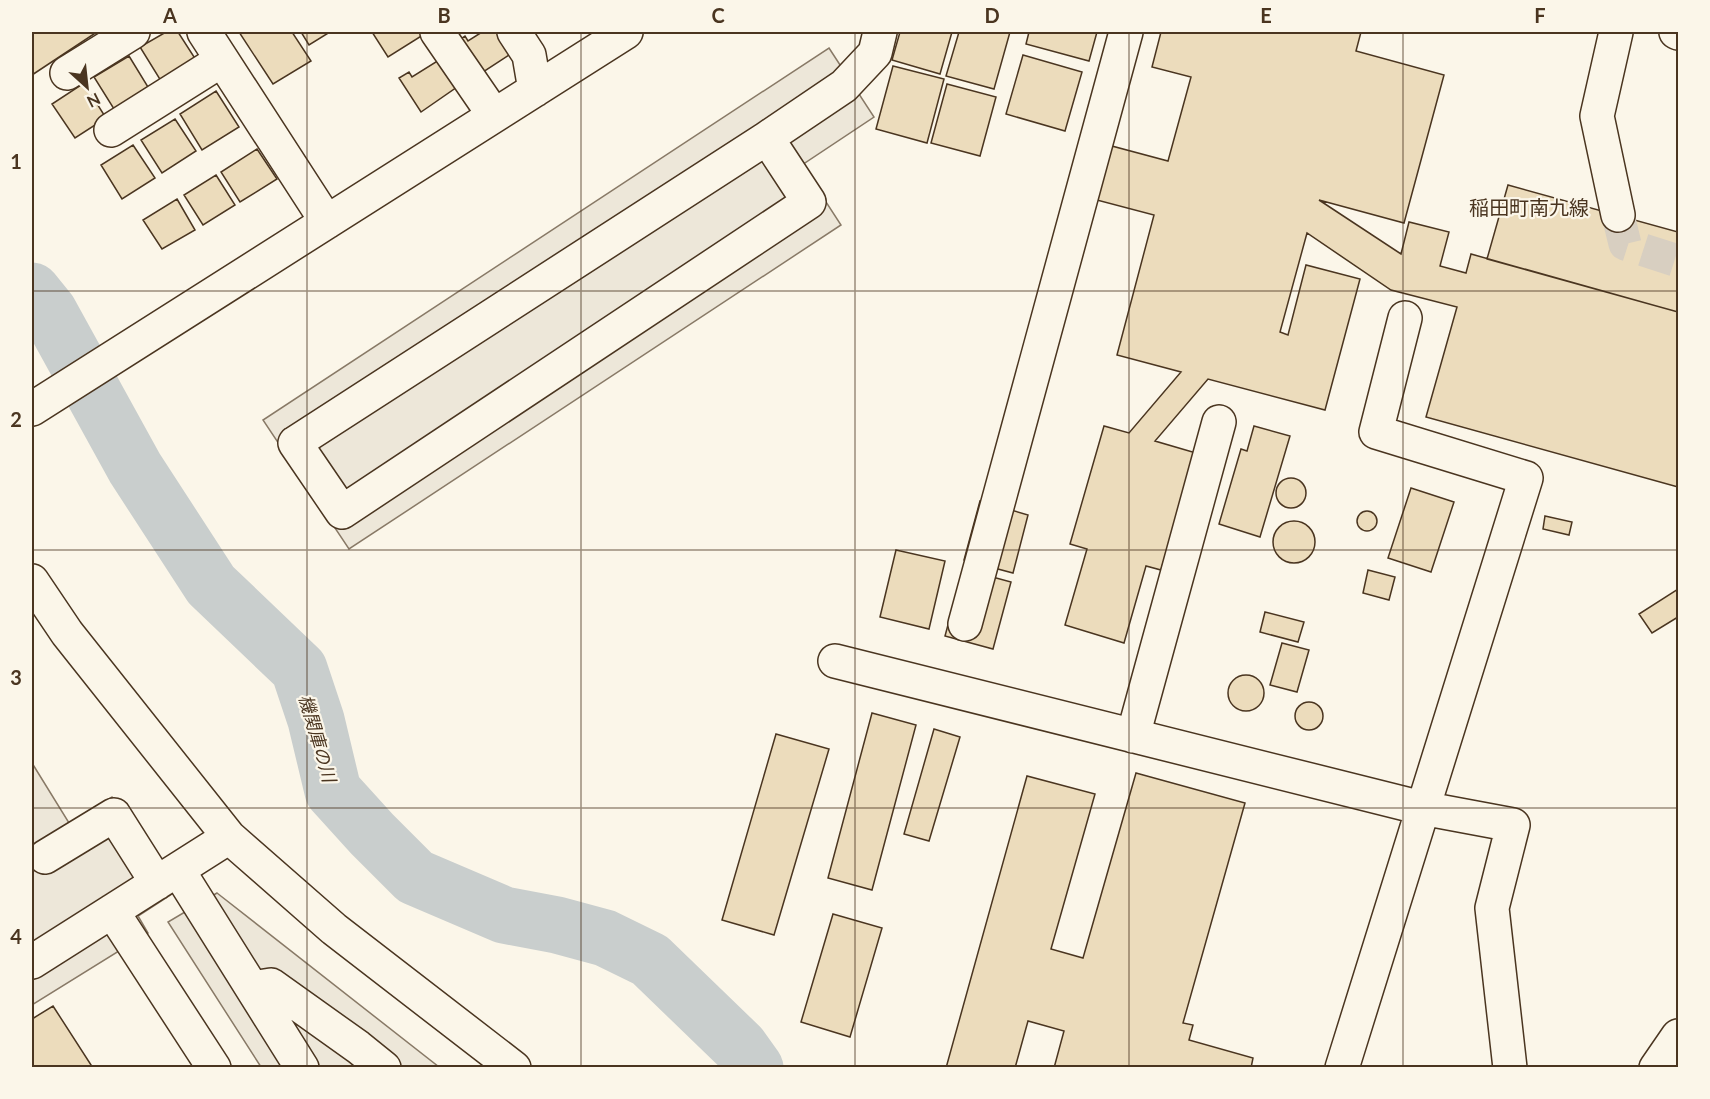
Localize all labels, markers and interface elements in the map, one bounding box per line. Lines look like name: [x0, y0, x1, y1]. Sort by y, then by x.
text: A: [162, 3, 177, 27]
text: B: [437, 3, 451, 27]
text: C: [711, 3, 725, 27]
text: D: [984, 3, 1000, 27]
text: E: [1260, 3, 1272, 27]
text: F: [1534, 3, 1546, 27]
north arrow: [57, 57, 117, 117]
text: N: [84, 90, 104, 112]
text: 1: [10, 149, 22, 173]
district label: 稲田町南九線: [1469, 195, 1589, 219]
text: 2: [10, 407, 22, 431]
text: 3: [10, 665, 22, 689]
water label: 機関庫の川: [295, 692, 342, 786]
text: 4: [10, 924, 22, 948]

